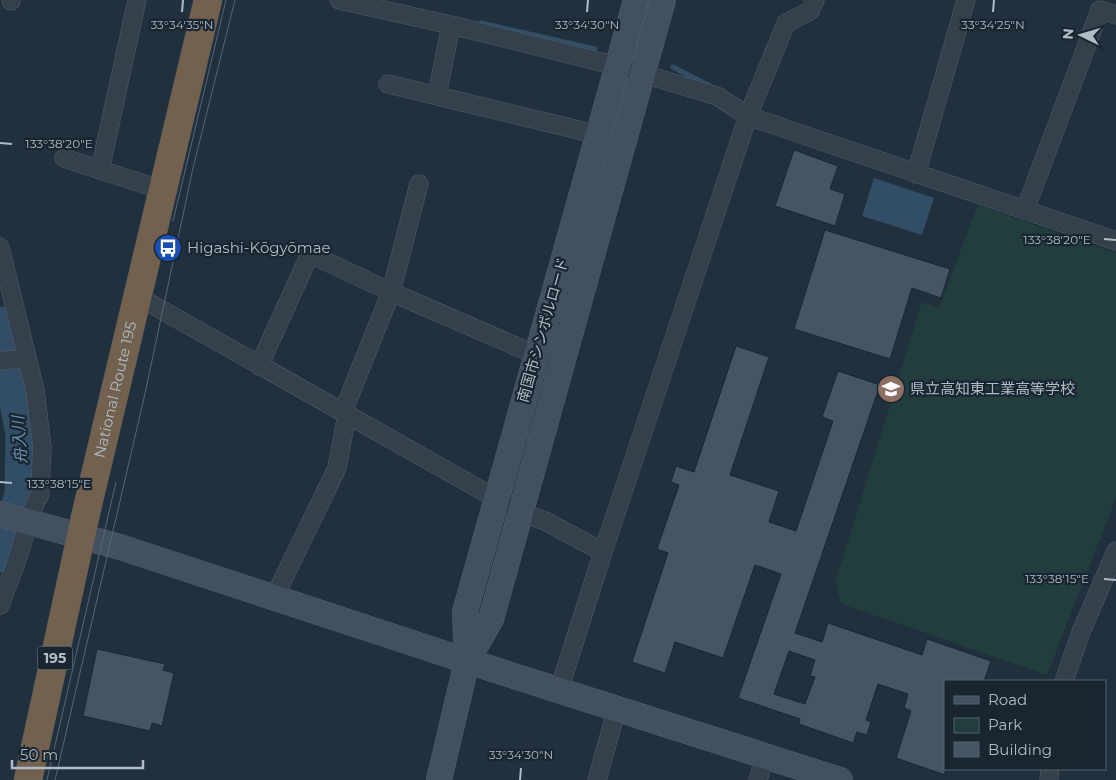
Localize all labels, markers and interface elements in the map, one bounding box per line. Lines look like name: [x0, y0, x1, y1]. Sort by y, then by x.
north arrow: [1056, 10, 1106, 60]
text: 33°34'35"N: [150, 17, 214, 32]
text: 33°34'30"N: [555, 17, 619, 32]
text: 33°34'25"N: [961, 17, 1025, 32]
text: N: [1059, 27, 1078, 40]
text: 133°38'20"E: [25, 136, 93, 151]
text: 133°38'20"E: [1023, 232, 1091, 247]
bus stop icon: Higashi-Kōgyōmae: [153, 233, 183, 263]
place label: Higashi-Kōgyōmae: [187, 238, 331, 257]
street label: 南国市シンボルロード: [513, 255, 572, 405]
street label: National Route 195: [89, 319, 140, 460]
school or university icon: 県立高知東工業高等学校: [876, 374, 906, 404]
place label: 県立高知東工業高等学校: [910, 379, 1075, 398]
water label: 舟入川: [8, 413, 31, 465]
text: 133°38'15"E: [27, 476, 91, 491]
text: 133°38'15"E: [1025, 571, 1089, 586]
road number: 195: [38, 646, 72, 670]
legend: [944, 680, 1106, 770]
text: Road: [988, 690, 1027, 709]
text: Park: [988, 715, 1022, 734]
scale bar: [12, 738, 144, 770]
text: Building: [988, 740, 1052, 759]
text: 50 m: [20, 745, 58, 764]
text: 33°34'30"N: [489, 747, 553, 762]

